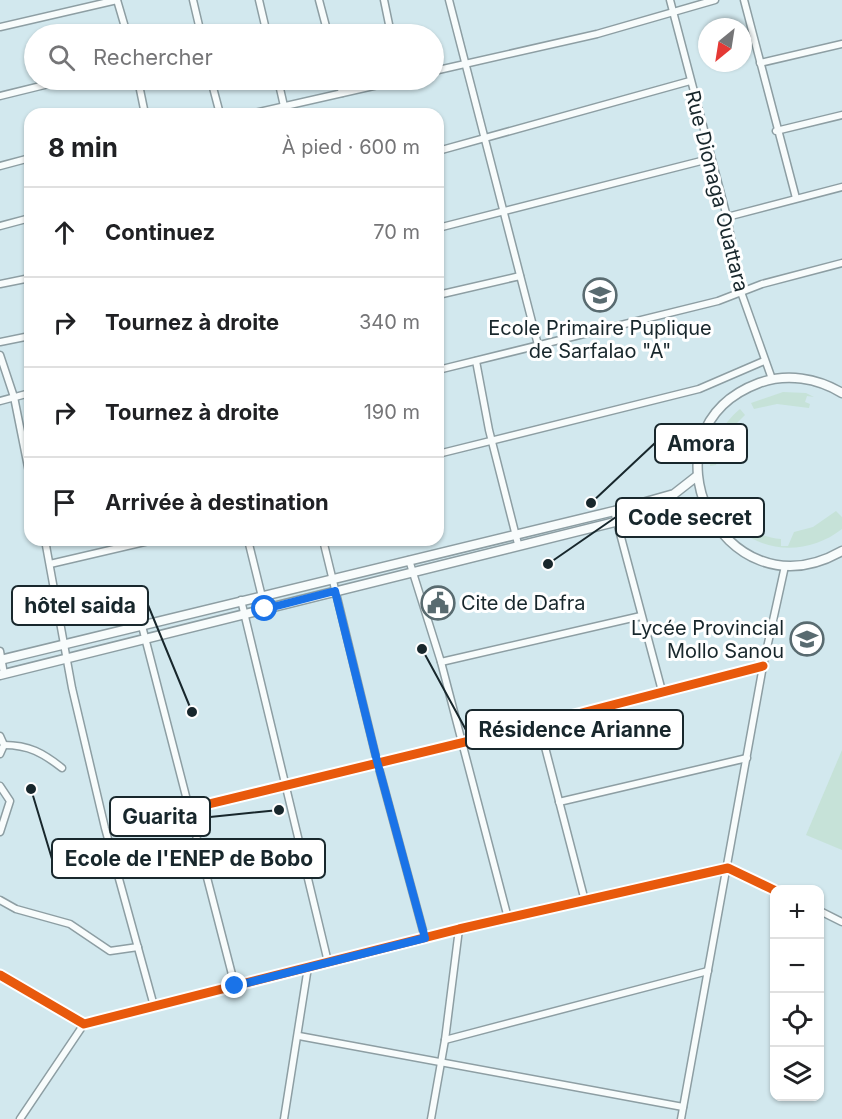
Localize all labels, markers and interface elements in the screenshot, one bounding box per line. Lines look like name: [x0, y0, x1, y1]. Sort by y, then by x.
north arrow: [698, 18, 752, 72]
search box: [24, 24, 444, 90]
icon: search: [45, 41, 78, 74]
text: Rechercher: [93, 44, 213, 70]
street label: Rue Dionaga Ouattara: [680, 88, 754, 294]
text: 8 min: [48, 132, 118, 163]
text: À pied · 600 m: [282, 135, 420, 159]
icon: ahead: [48, 216, 81, 249]
text: Continuez: [105, 219, 215, 245]
text: 70 m: [373, 220, 420, 244]
school or university icon: Ecole Primaire Puplique de Sarfalao "A": [582, 277, 618, 313]
icon: right: [48, 306, 81, 339]
text: Tournez à droite: [105, 309, 279, 335]
text: 340 m: [359, 310, 420, 334]
place label: Ecole Primaire Puplique de Sarfalao "A": [488, 316, 712, 363]
icon: right: [48, 396, 81, 429]
text: Tournez à droite: [105, 399, 279, 425]
text: 190 m: [364, 400, 420, 424]
callout: Amora: [655, 424, 747, 463]
text: Amora: [667, 431, 735, 456]
icon: arrive: [48, 486, 81, 519]
text: Arrivée à destination: [105, 489, 329, 515]
callout: Code secret: [616, 498, 764, 537]
text: Code secret: [628, 505, 752, 530]
public building icon: Cite de Dafra: [420, 585, 456, 621]
callout: hôtel saida: [12, 586, 148, 625]
place label: Cite de Dafra: [461, 591, 585, 615]
text: hôtel saida: [24, 593, 136, 618]
route start: [251, 595, 277, 621]
place label: Lycée Provincial Mollo Sanou: [631, 616, 784, 663]
school or university icon: Lycée Provincial Mollo Sanou: [789, 621, 825, 657]
callout: Résidence Arianne: [466, 710, 683, 749]
text: Résidence Arianne: [478, 717, 672, 742]
callout: Guarita: [110, 797, 210, 836]
text: Guarita: [122, 804, 198, 829]
callout: Ecole de l'ENEP de Bobo: [52, 839, 325, 878]
text: Ecole de l'ENEP de Bobo: [65, 846, 313, 871]
map controls: [770, 885, 824, 1101]
button: +: [770, 885, 824, 939]
button: −: [770, 939, 824, 993]
route end: [221, 972, 247, 998]
button: locate: [770, 993, 824, 1047]
button: layers: [770, 1047, 824, 1101]

